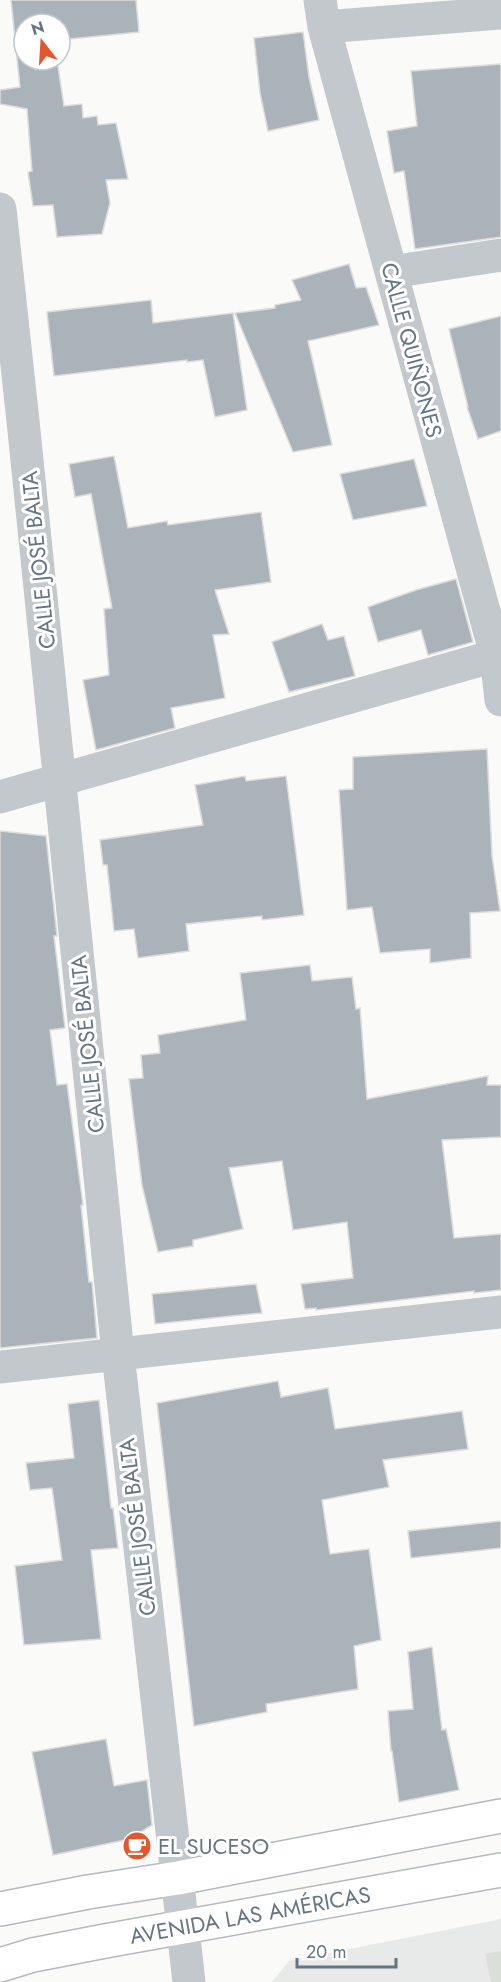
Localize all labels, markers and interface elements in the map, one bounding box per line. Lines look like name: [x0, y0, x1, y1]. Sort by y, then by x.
north arrow: [12, 12, 72, 72]
text: N: [28, 15, 47, 41]
street label: CALLE QUIÑONES: [373, 259, 451, 441]
street label: CALLE JOSÉ BALTA: [13, 469, 63, 650]
street label: CALLE JOSÉ BALTA: [62, 953, 112, 1134]
street label: CALLE JOSÉ BALTA: [110, 1436, 164, 1618]
cafe icon: EL SUCESO: [121, 1830, 153, 1862]
place label: EL SUCESO: [158, 1830, 269, 1862]
street label: AVENIDA LAS AMÉRICAS: [127, 1878, 373, 1952]
scale bar: [297, 1931, 396, 1969]
text: 20 m: [306, 1939, 346, 1965]

